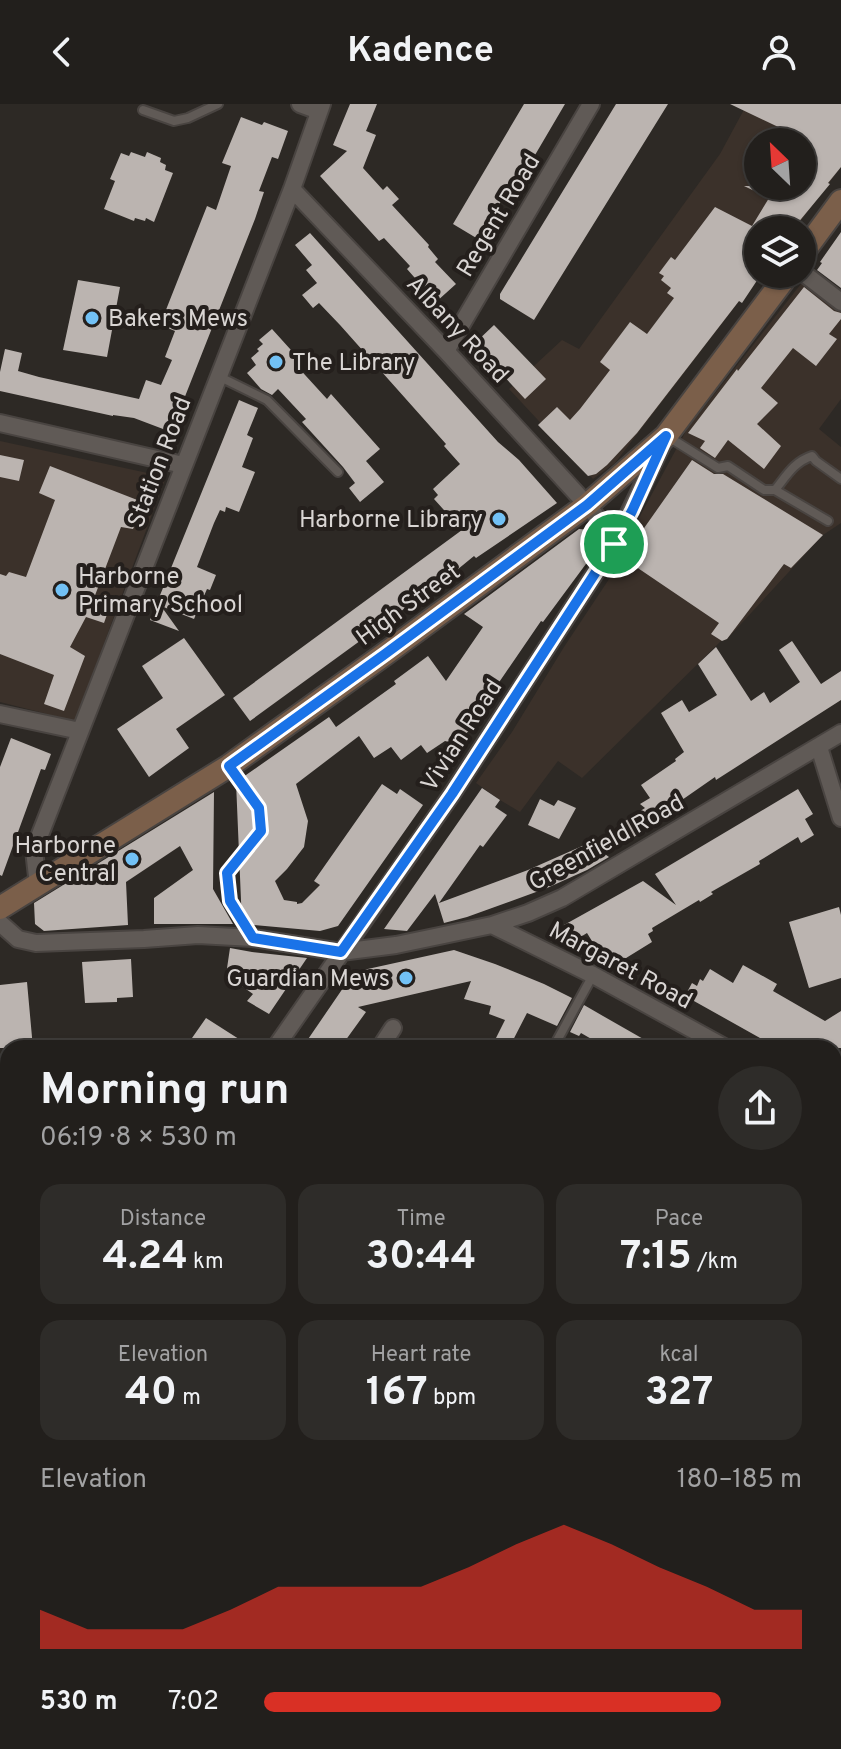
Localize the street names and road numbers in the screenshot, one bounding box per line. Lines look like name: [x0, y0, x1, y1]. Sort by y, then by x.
street label: Regent Road: [451, 149, 548, 283]
street label: Albany Road: [399, 270, 514, 391]
street label: Station Road: [122, 393, 200, 532]
street label: High Street: [351, 558, 467, 654]
street label: Vivian Road: [415, 674, 510, 798]
street label: Greenfield Road: [524, 789, 690, 899]
street label: Margaret Road: [543, 916, 697, 1017]

